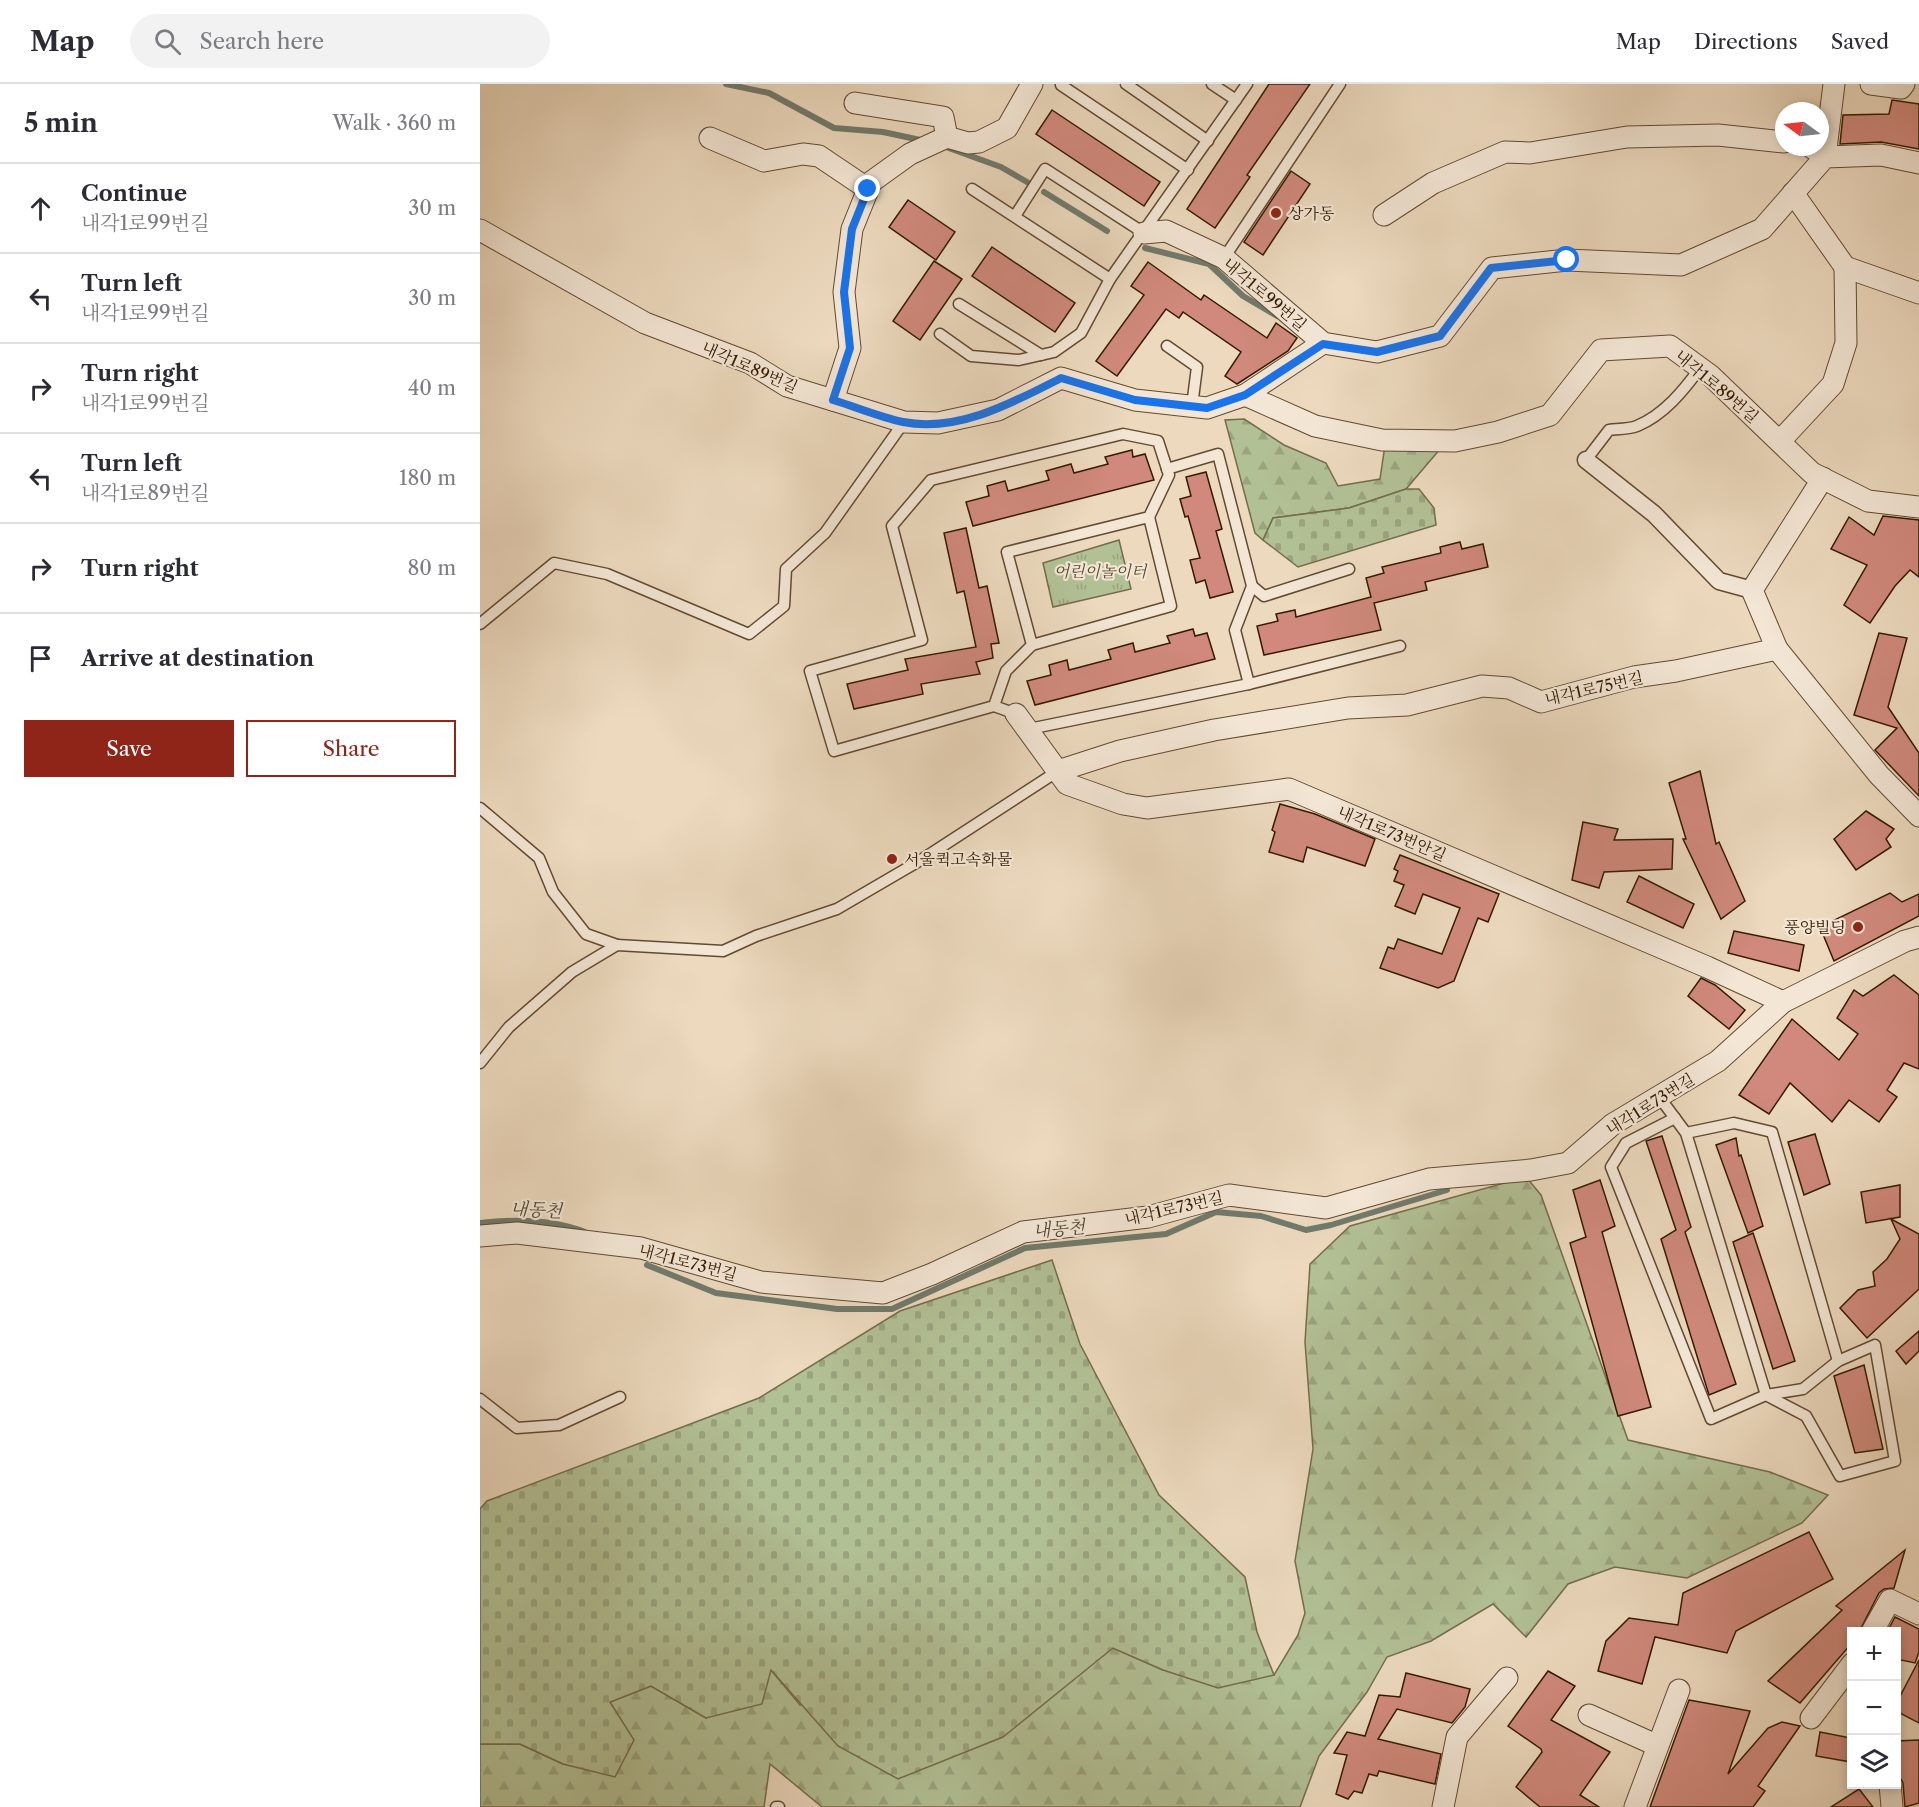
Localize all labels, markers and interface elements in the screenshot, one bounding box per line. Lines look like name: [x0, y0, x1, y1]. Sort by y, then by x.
search box: [130, 14, 550, 68]
text: Map: [30, 24, 94, 58]
icon: search: [151, 25, 184, 58]
text: Search here: [199, 28, 324, 55]
text: Map: [1616, 29, 1661, 54]
text: Directions: [1694, 29, 1798, 54]
text: Saved: [1831, 29, 1889, 54]
north arrow: [1775, 102, 1829, 156]
text: 5 min: [24, 107, 98, 139]
text: Walk · 360 m: [333, 111, 456, 135]
route end: [854, 175, 880, 201]
text: Continue: [81, 180, 187, 207]
icon: ahead: [24, 192, 57, 225]
text: 30 m: [408, 196, 456, 220]
place label: 상가동: [1288, 203, 1335, 223]
marker: 상가동: [1269, 206, 1283, 220]
text: 내각1로99번길: [81, 211, 209, 235]
route start: [1553, 246, 1579, 272]
street label: 내각1로99번길: [1219, 253, 1311, 335]
text: Turn left: [81, 270, 182, 297]
icon: left: [24, 282, 57, 315]
text: 30 m: [408, 286, 456, 310]
text: 내각1로99번길: [81, 301, 209, 325]
street label: 내각1로89번길: [699, 337, 801, 397]
street label: 내각1로89번길: [1671, 345, 1763, 427]
text: Turn right: [81, 360, 199, 387]
icon: right: [24, 372, 57, 405]
text: 40 m: [408, 376, 456, 400]
text: 내각1로99번길: [81, 391, 209, 415]
text: Turn left: [81, 450, 182, 477]
icon: left: [24, 462, 57, 495]
text: 180 m: [399, 466, 456, 490]
text: 내각1로89번길: [81, 481, 210, 505]
icon: right: [24, 552, 57, 585]
text: Turn right: [81, 555, 199, 582]
text: 80 m: [408, 556, 456, 580]
park label: 어린이놀이터: [1054, 561, 1148, 581]
icon: arrive: [24, 642, 57, 675]
text: Arrive at destination: [81, 645, 314, 672]
street label: 내각1로75번길: [1543, 667, 1645, 709]
button: Save: [24, 720, 234, 777]
button: Share: [246, 720, 456, 777]
street label: 내각1로73번안길: [1335, 801, 1449, 865]
place label: 서울퀵고속화물: [904, 849, 1013, 869]
marker: 서울퀵고속화물: [885, 852, 899, 866]
place label: 풍양빌딩: [1784, 917, 1846, 937]
marker: 풍양빌딩: [1851, 920, 1865, 934]
street label: 내각1로73번길: [1602, 1069, 1698, 1139]
street label: 내각1로73번길: [1123, 1187, 1225, 1229]
water label: 내동천: [509, 1198, 564, 1222]
water label: 내동천: [1032, 1216, 1088, 1242]
street label: 내각1로73번길: [637, 1239, 739, 1285]
map controls: [1847, 1627, 1901, 1789]
button: +: [1847, 1627, 1901, 1681]
button: −: [1847, 1681, 1901, 1735]
button: layers: [1847, 1735, 1901, 1789]

